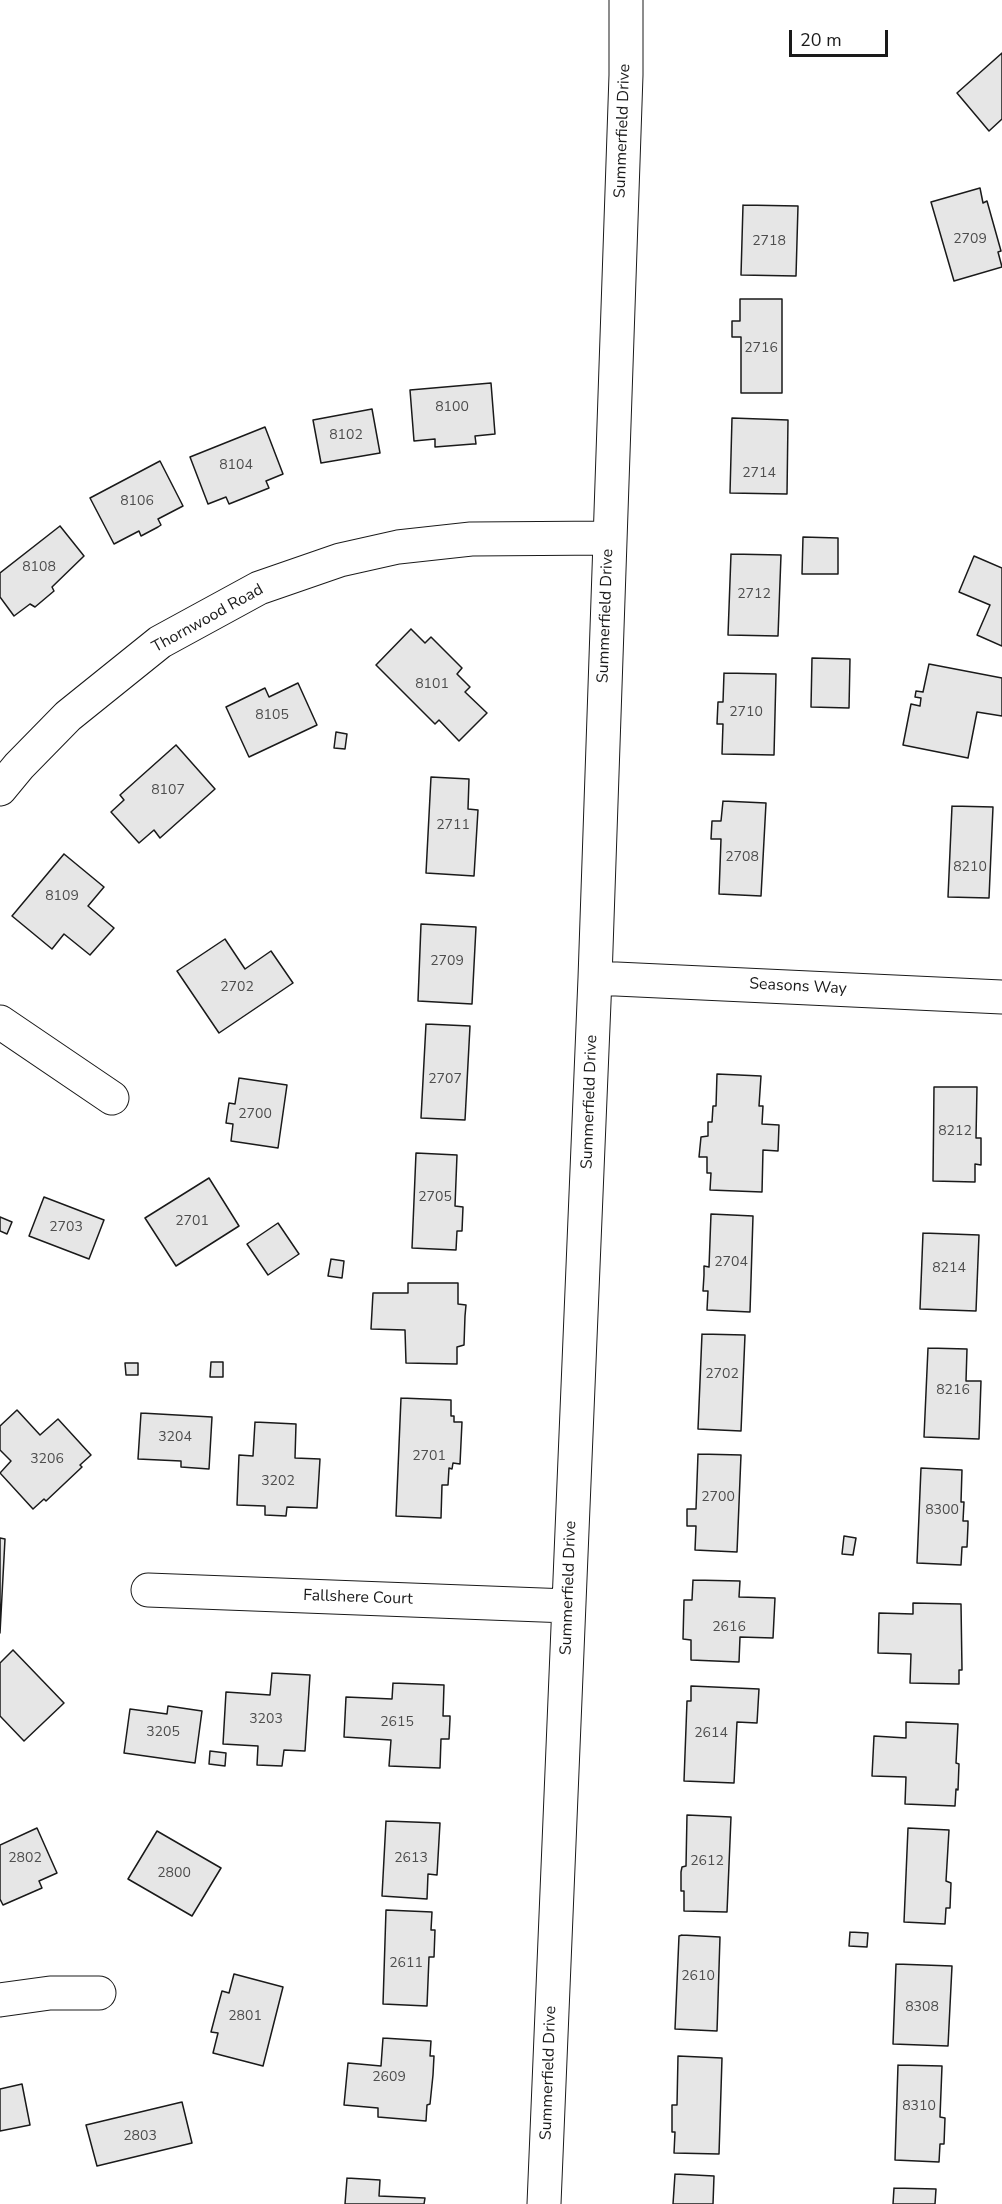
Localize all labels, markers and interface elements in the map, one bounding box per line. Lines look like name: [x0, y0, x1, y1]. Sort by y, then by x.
scale bar: [792, 18, 891, 56]
text: 20 m: [800, 28, 842, 52]
street label: Summerfield Drive: [611, 64, 635, 198]
house number: 2709: [953, 232, 987, 248]
house number: 2718: [752, 234, 786, 250]
house number: 2716: [744, 341, 778, 357]
house number: 8100: [435, 400, 469, 416]
house number: 8102: [329, 428, 363, 444]
house number: 8104: [219, 458, 253, 474]
house number: 2714: [742, 466, 776, 482]
house number: 8106: [120, 494, 154, 510]
street label: Summerfield Drive: [594, 549, 618, 683]
house number: 8108: [22, 560, 56, 576]
street label: Thornwood Road: [149, 581, 267, 657]
house number: 2712: [737, 587, 771, 603]
house number: 8101: [415, 677, 449, 693]
house number: 2710: [729, 705, 763, 721]
house number: 8105: [255, 708, 289, 724]
house number: 8107: [151, 783, 185, 799]
house number: 2711: [436, 818, 470, 834]
house number: 2708: [725, 850, 759, 866]
house number: 8210: [953, 860, 987, 876]
house number: 8109: [45, 889, 79, 905]
house number: 2709: [430, 954, 464, 970]
street label: Seasons Way: [749, 975, 847, 999]
house number: 2702: [220, 980, 254, 996]
street label: Summerfield Drive: [578, 1035, 602, 1169]
house number: 2707: [428, 1072, 462, 1088]
house number: 2700: [238, 1107, 272, 1123]
house number: 8212: [938, 1124, 972, 1140]
house number: 2705: [418, 1190, 452, 1206]
house number: 2701: [175, 1214, 209, 1230]
house number: 2703: [49, 1220, 83, 1236]
house number: 2704: [714, 1255, 748, 1271]
house number: 8214: [932, 1261, 966, 1277]
house number: 2702: [705, 1367, 739, 1383]
house number: 8216: [936, 1383, 970, 1399]
house number: 3204: [158, 1430, 192, 1446]
house number: 2701: [412, 1449, 446, 1465]
house number: 3206: [30, 1452, 64, 1468]
house number: 3202: [261, 1474, 295, 1490]
house number: 2700: [701, 1490, 735, 1506]
house number: 8300: [925, 1503, 959, 1519]
street label: Summerfield Drive: [557, 1521, 581, 1655]
street label: Fallshere Court: [303, 1586, 413, 1610]
house number: 2616: [712, 1620, 746, 1636]
house number: 3203: [249, 1712, 283, 1728]
house number: 2615: [380, 1715, 414, 1731]
house number: 3205: [146, 1725, 180, 1741]
house number: 2614: [694, 1726, 728, 1742]
house number: 2802: [8, 1851, 42, 1867]
house number: 2613: [394, 1851, 428, 1867]
house number: 2612: [690, 1854, 724, 1870]
house number: 2800: [157, 1866, 191, 1882]
house number: 2611: [389, 1956, 423, 1972]
house number: 2610: [681, 1969, 715, 1985]
house number: 8308: [905, 2000, 939, 2016]
street label: Summerfield Drive: [537, 2006, 561, 2140]
house number: 2801: [228, 2009, 262, 2025]
house number: 2609: [372, 2070, 406, 2086]
house number: 8310: [902, 2099, 936, 2115]
house number: 2803: [123, 2129, 157, 2145]

